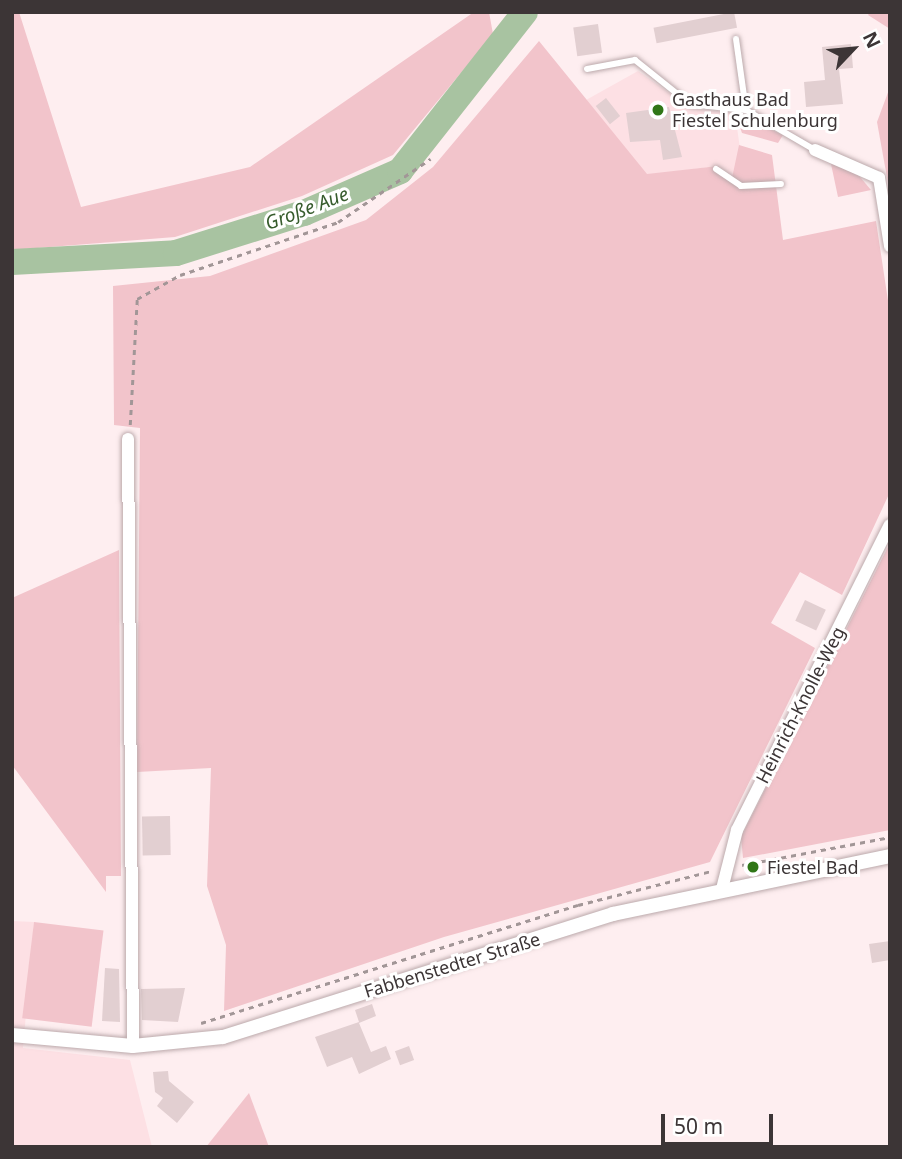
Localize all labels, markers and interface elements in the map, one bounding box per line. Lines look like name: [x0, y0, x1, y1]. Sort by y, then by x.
north arrow: [818, 14, 888, 84]
text: N: [857, 27, 887, 52]
place label: Gasthaus Bad Fiestel Schulenburg: [672, 89, 838, 132]
marker: Gasthaus Bad Fiestel Schulenburg: [650, 102, 666, 118]
water label: Große Aue: [262, 183, 352, 235]
street label: Heinrich-Knolle-Weg: [751, 623, 849, 787]
place label: Fiestel Bad: [767, 856, 859, 878]
marker: Fiestel Bad: [745, 859, 761, 875]
street label: Fabbenstedter Straße: [361, 928, 543, 1002]
scale bar: [664, 1100, 776, 1144]
text: 50 m: [674, 1112, 723, 1140]

